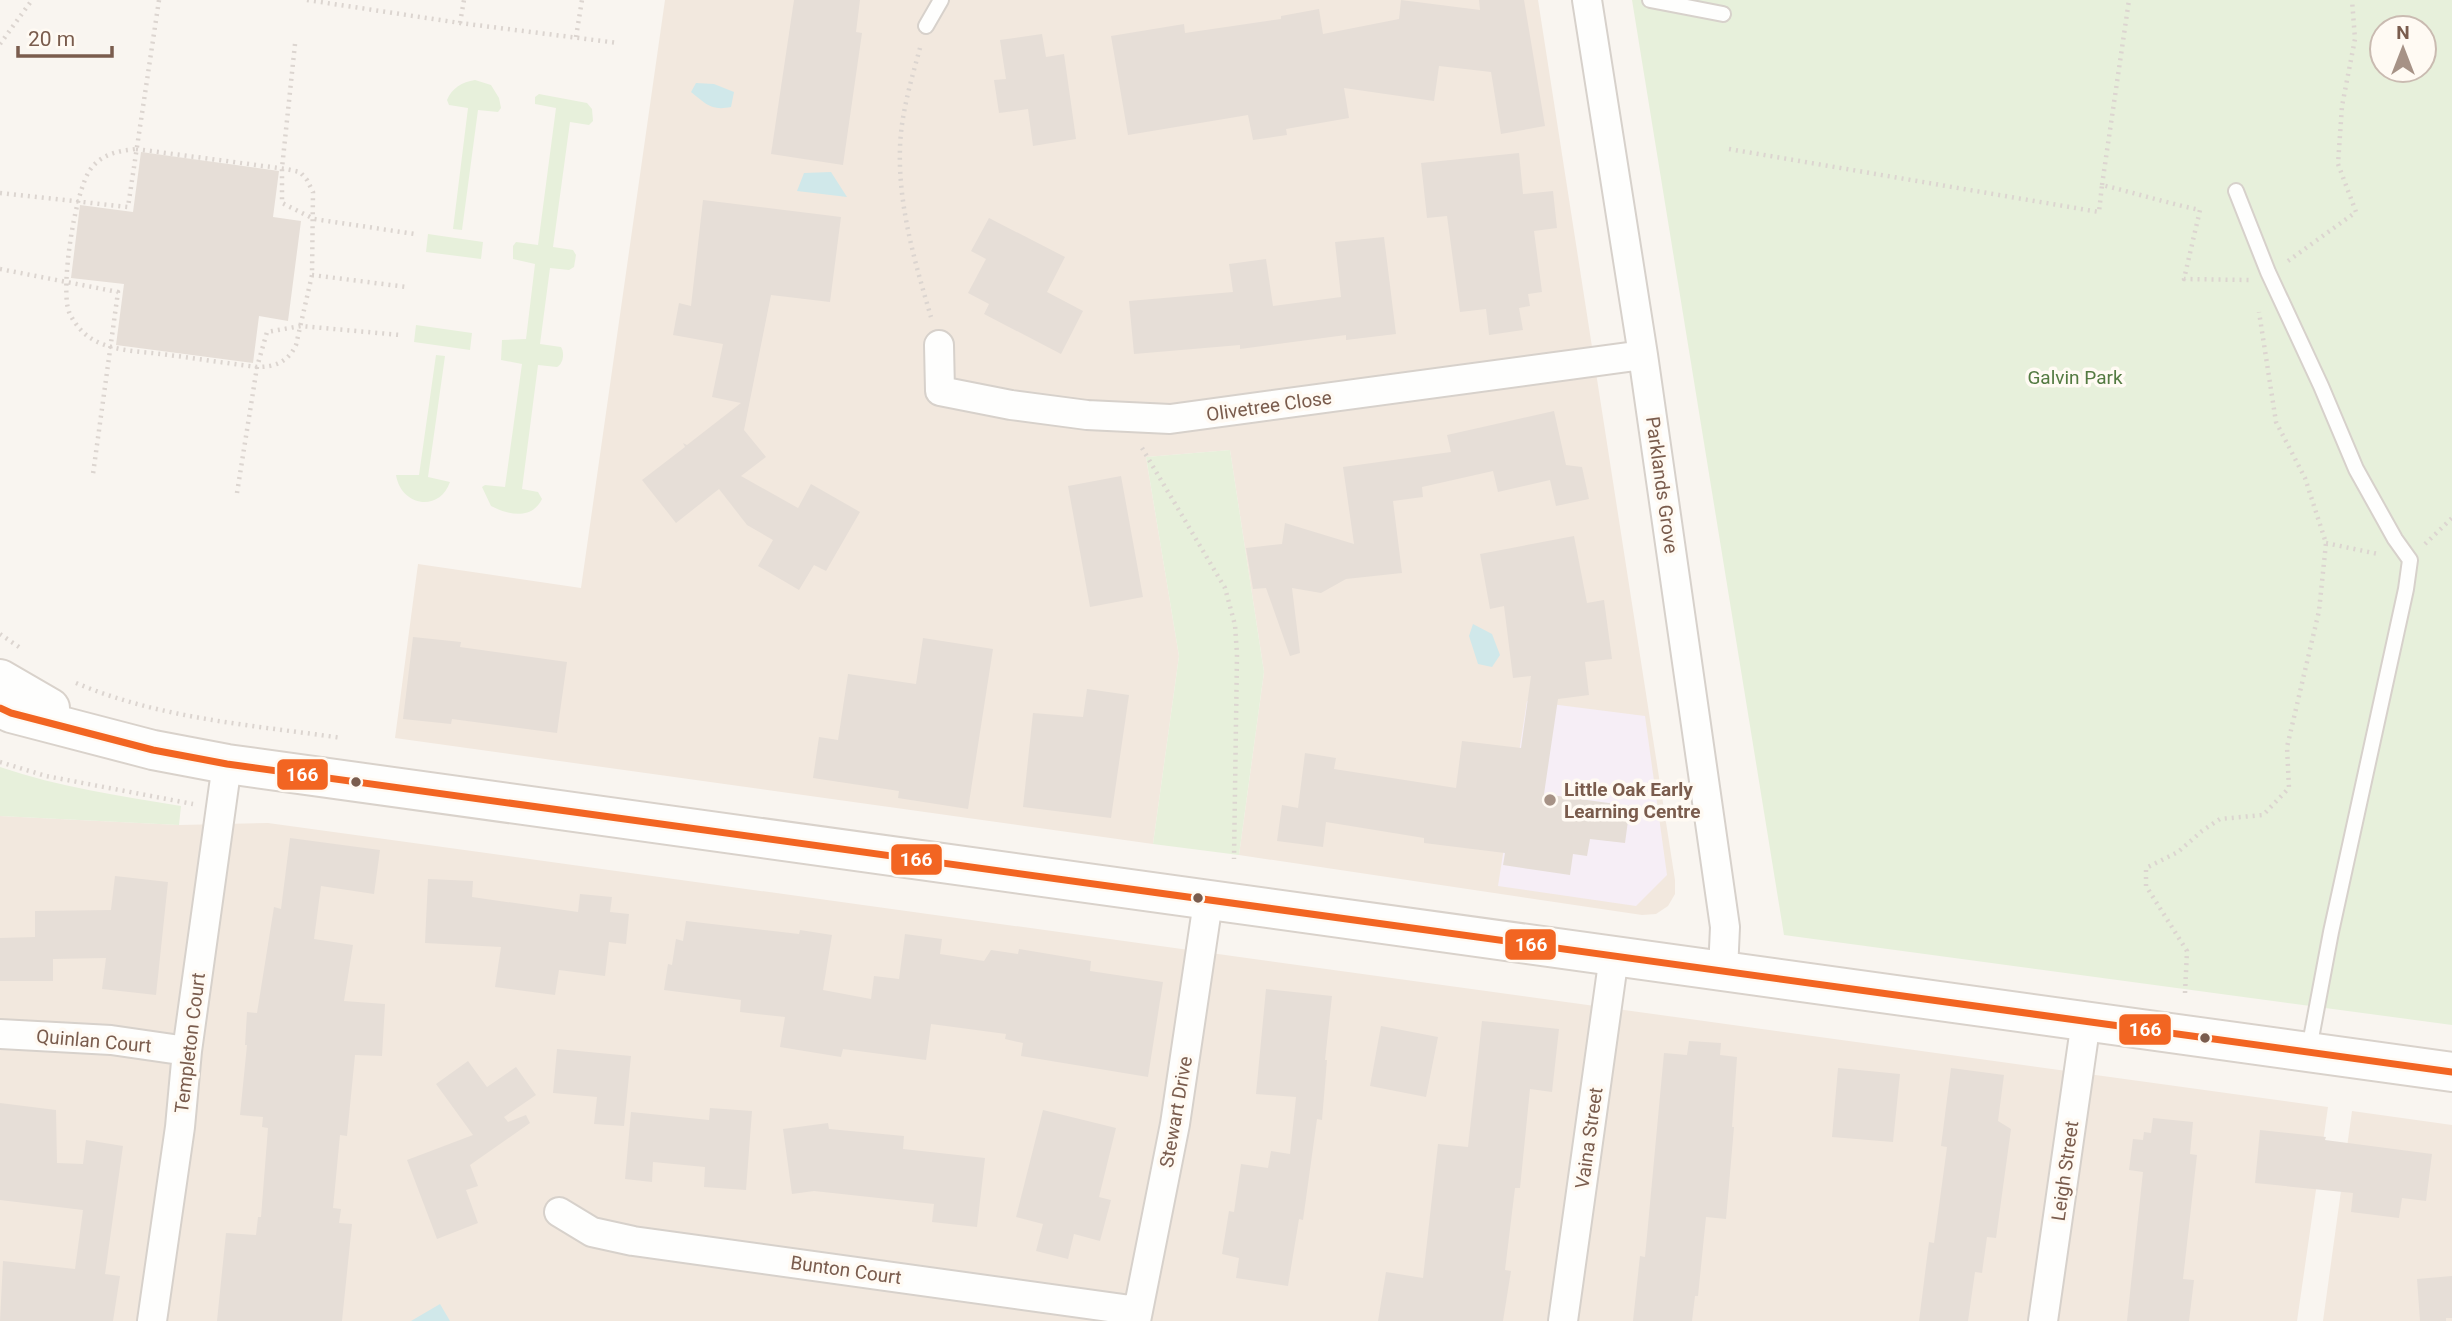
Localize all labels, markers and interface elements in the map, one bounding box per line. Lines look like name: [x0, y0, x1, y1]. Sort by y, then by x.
scale bar: [18, 14, 112, 58]
north arrow: [2368, 14, 2438, 84]
text: N: [2396, 21, 2410, 44]
text: 20 m: [28, 27, 75, 51]
park label: Galvin Park: [2027, 366, 2123, 389]
street label: Olivetree Close: [1205, 386, 1333, 426]
street label: Parklands Grove: [1641, 415, 1683, 555]
line badge: 166: [276, 758, 329, 791]
text: 166: [286, 763, 318, 786]
unlabelled marker: [349, 775, 363, 789]
place label: Little Oak Early Learning Centre: [1564, 778, 1700, 823]
marker: Little Oak Early Learning Centre: [1542, 792, 1558, 808]
line badge: 166: [890, 843, 943, 876]
text: 166: [900, 848, 932, 871]
unlabelled marker: [1191, 891, 1205, 905]
line badge: 166: [1504, 928, 1557, 961]
text: 166: [1515, 933, 1547, 956]
street label: Templeton Court: [170, 971, 210, 1115]
line badge: 166: [2118, 1013, 2172, 1046]
text: 166: [2129, 1018, 2161, 1041]
street label: Quinlan Court: [35, 1025, 153, 1057]
unlabelled marker: [2198, 1031, 2212, 1045]
street label: Stewart Drive: [1155, 1055, 1197, 1169]
street label: Vaina Street: [1570, 1086, 1608, 1190]
street label: Leigh Street: [2047, 1119, 2083, 1223]
street label: Bunton Court: [789, 1251, 903, 1289]

